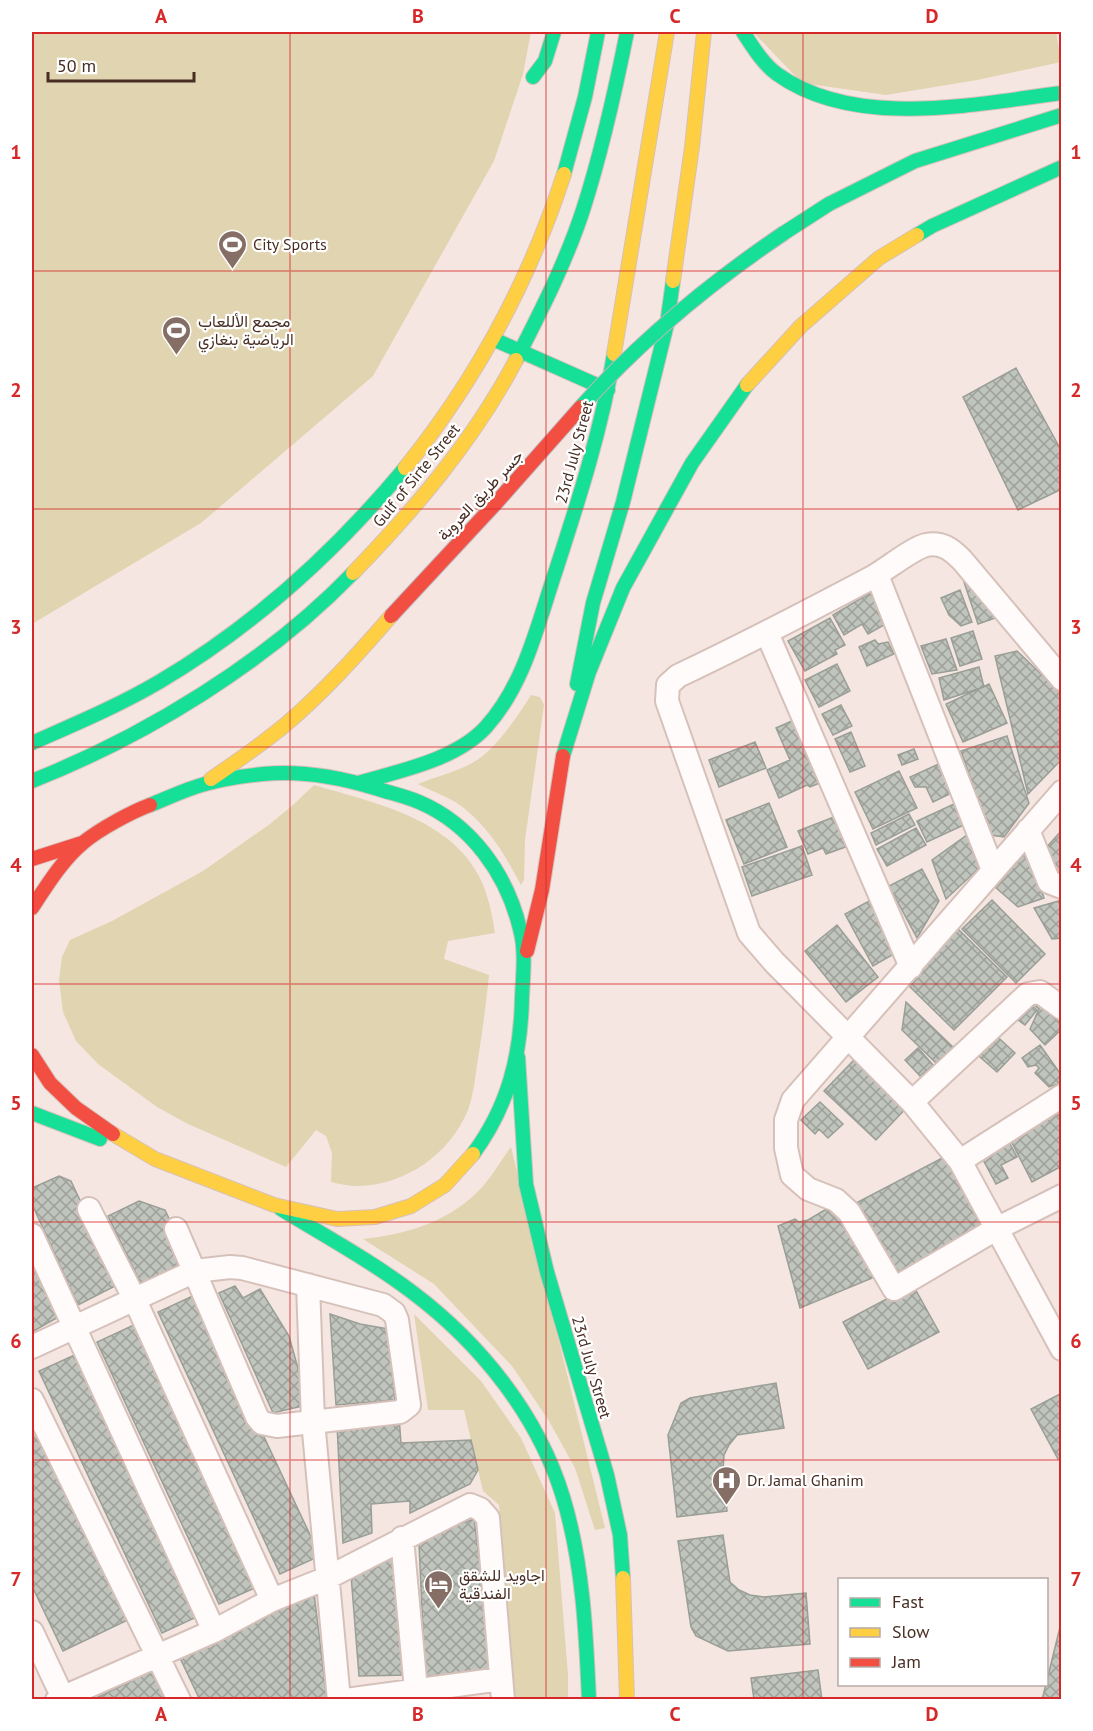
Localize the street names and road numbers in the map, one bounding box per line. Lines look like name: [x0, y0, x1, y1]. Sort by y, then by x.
street label: 23rd July Street: [551, 398, 597, 506]
street label: Gulf of Sirte Street: [368, 419, 464, 531]
street label: جسر طريق العروبة: [433, 445, 528, 545]
street label: 23rd July Street: [568, 1313, 616, 1421]

